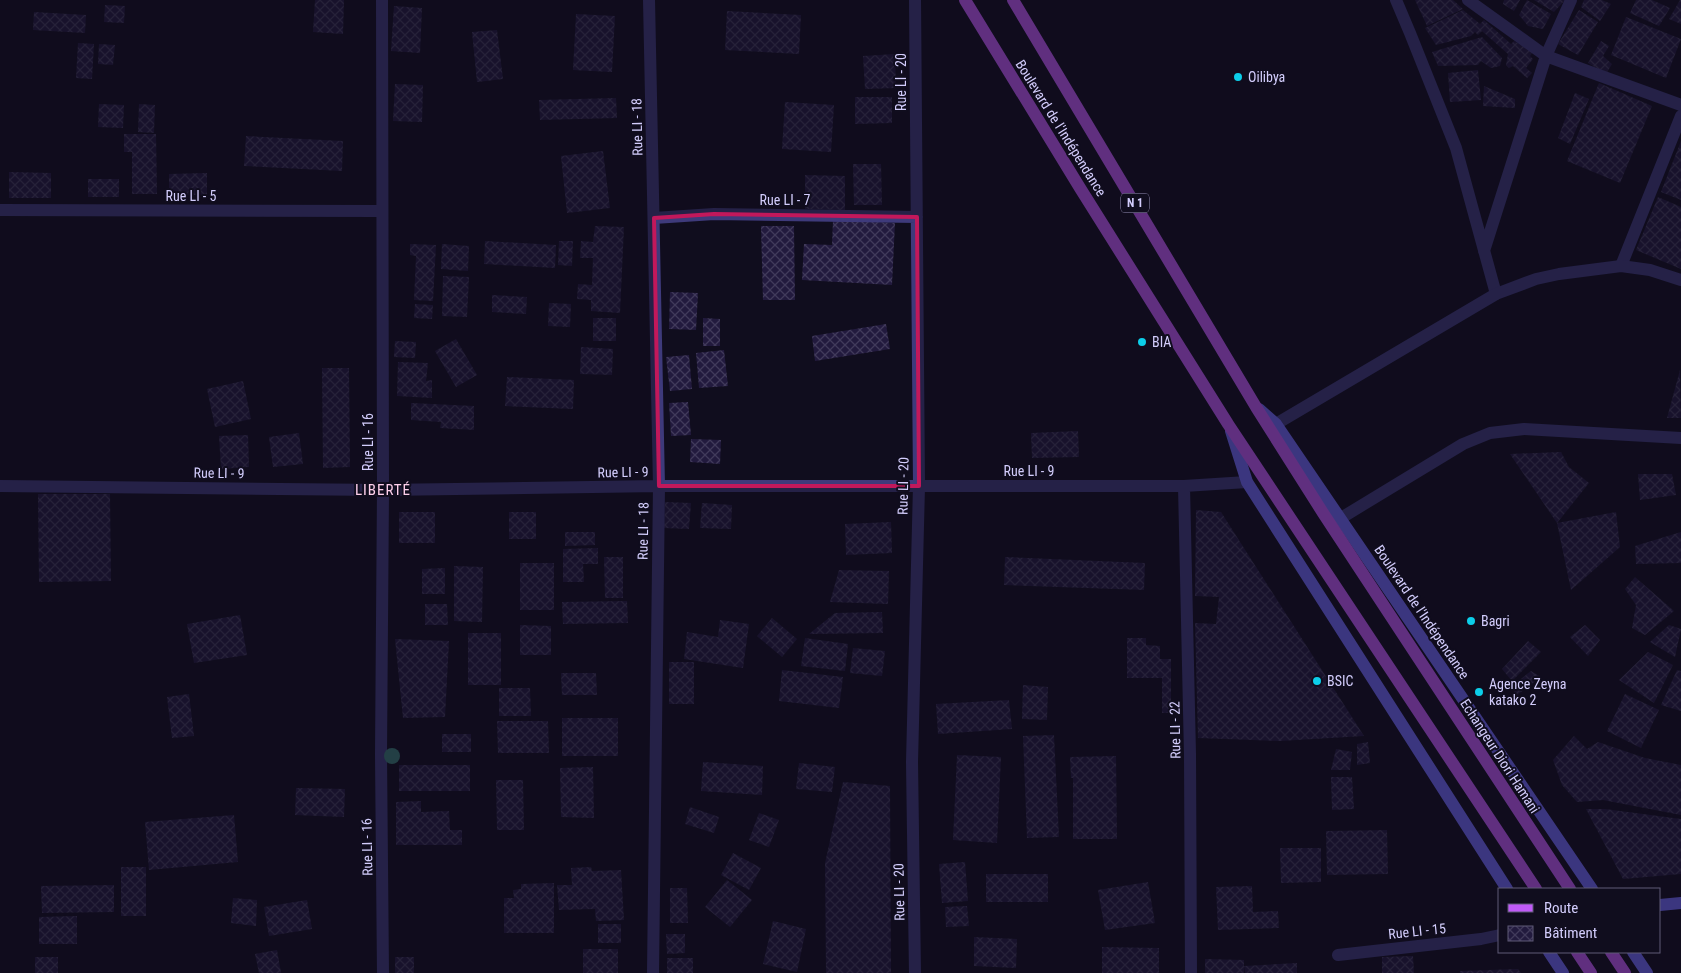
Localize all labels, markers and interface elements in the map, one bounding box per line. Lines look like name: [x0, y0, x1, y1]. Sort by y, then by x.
street label: Rue LI - 20: [893, 53, 909, 111]
street label: Boulevard de l'Indépendance: [1012, 57, 1110, 200]
place label: Oilibya: [1248, 69, 1285, 85]
marker: Oilibya: [1232, 71, 1244, 83]
street label: Rue LI - 18: [628, 98, 646, 156]
street label: Rue LI - 5: [166, 188, 217, 204]
street label: Rue LI - 7: [760, 192, 811, 208]
road number: N 1: [1121, 194, 1149, 212]
place label: BIA: [1152, 334, 1171, 350]
marker: BIA: [1136, 336, 1148, 348]
street label: Rue LI - 16: [360, 413, 376, 471]
street label: Rue LI - 20: [894, 457, 912, 515]
street label: Rue LI - 9: [1004, 463, 1054, 479]
street label: Rue LI - 9: [597, 464, 649, 480]
street label: Rue LI - 9: [193, 465, 245, 481]
district label: LIBERTÉ: [355, 481, 411, 499]
street label: Rue LI - 18: [634, 502, 652, 560]
street label: Boulevard de l'Indépendance: [1371, 542, 1473, 682]
place label: Bagri: [1481, 613, 1510, 629]
marker: Bagri: [1465, 615, 1477, 627]
place label: BSIC: [1327, 673, 1353, 689]
marker: BSIC: [1311, 675, 1323, 687]
place label: Agence Zeyna katako 2: [1489, 676, 1567, 708]
marker: Agence Zeyna katako 2: [1473, 686, 1485, 698]
street label: Echangeur Diori Hamani: [1457, 696, 1543, 816]
street label: Rue LI - 22: [1166, 701, 1184, 759]
street label: Rue LI - 16: [358, 818, 376, 876]
street label: Rue LI - 20: [890, 863, 908, 921]
legend: [1498, 888, 1661, 953]
text: Route: [1544, 899, 1578, 917]
street label: Rue LI - 15: [1387, 920, 1447, 942]
text: Bâtiment: [1544, 924, 1597, 942]

